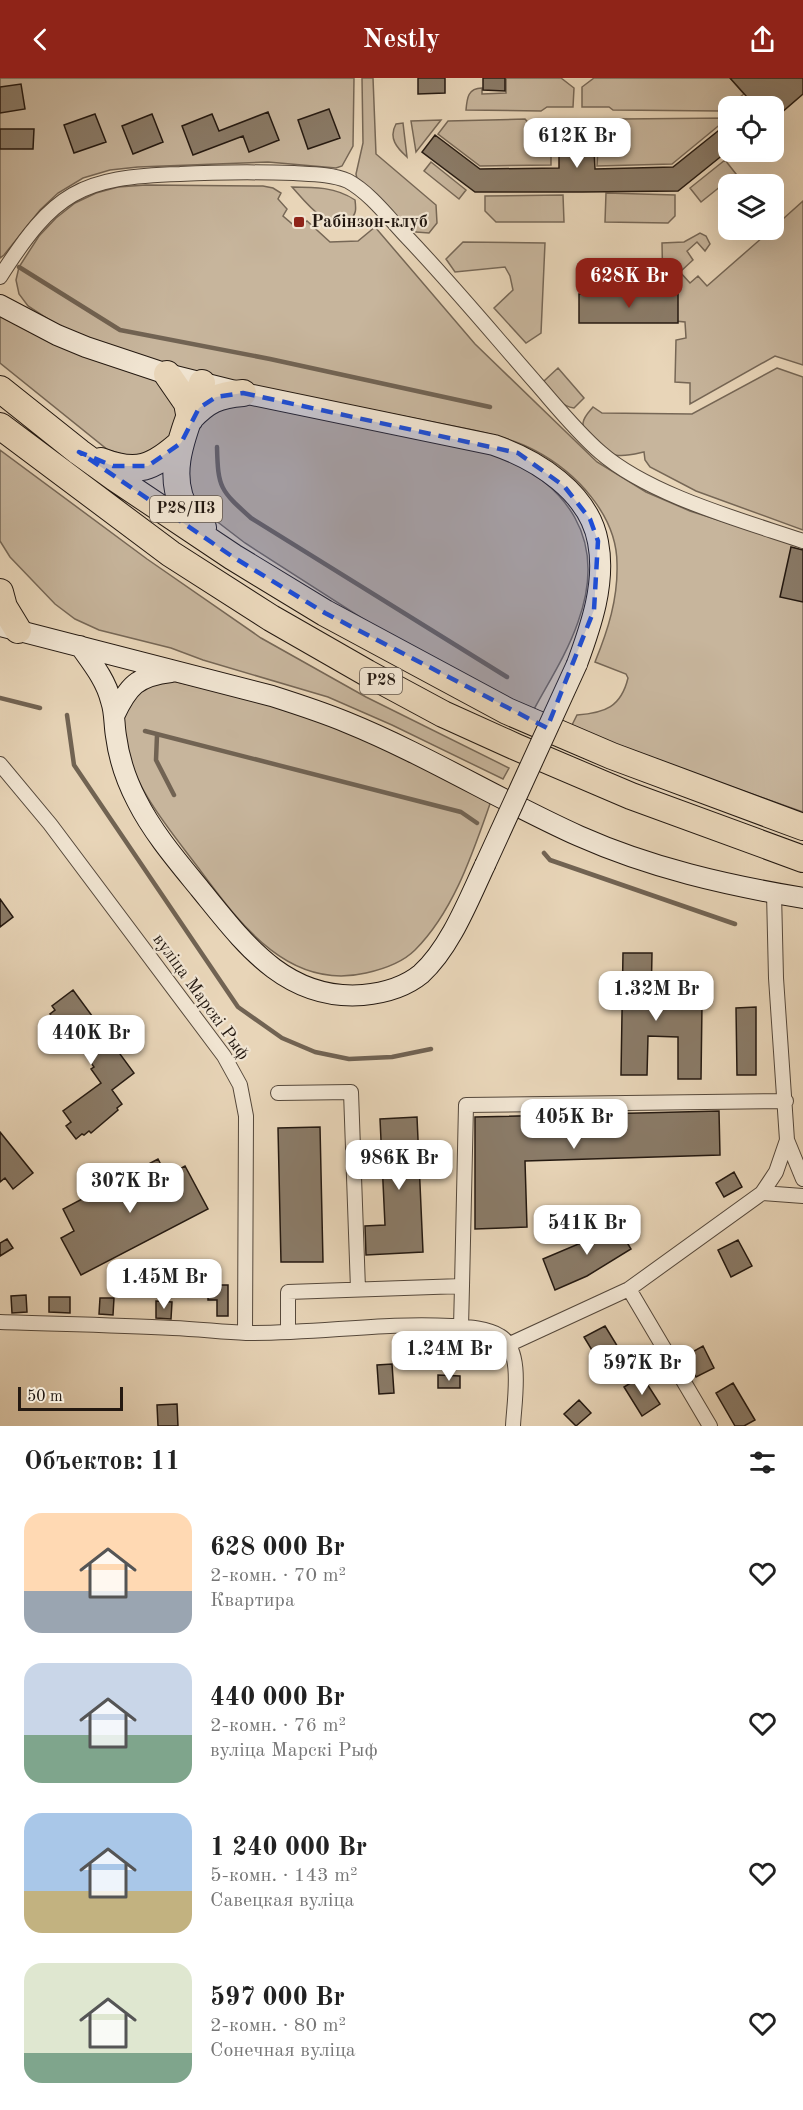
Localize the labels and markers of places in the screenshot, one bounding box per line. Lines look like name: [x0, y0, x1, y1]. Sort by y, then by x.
pin: 612K Br: [522, 118, 632, 169]
place label: Рабінзон-клуб: [311, 213, 428, 231]
marker: Рабінзон-клуб: [292, 215, 306, 229]
pin: 628K Br: [574, 258, 684, 309]
pin: 1.32M Br: [594, 971, 718, 1022]
pin: 440K Br: [36, 1015, 146, 1066]
pin: 405K Br: [519, 1099, 629, 1150]
pin: 986K Br: [344, 1140, 454, 1191]
pin: 307K Br: [75, 1163, 185, 1214]
pin: 541K Br: [532, 1205, 642, 1256]
pin: 1.45M Br: [102, 1259, 226, 1310]
pin: 1.24M Br: [387, 1331, 511, 1382]
pin: 597K Br: [587, 1345, 697, 1396]

